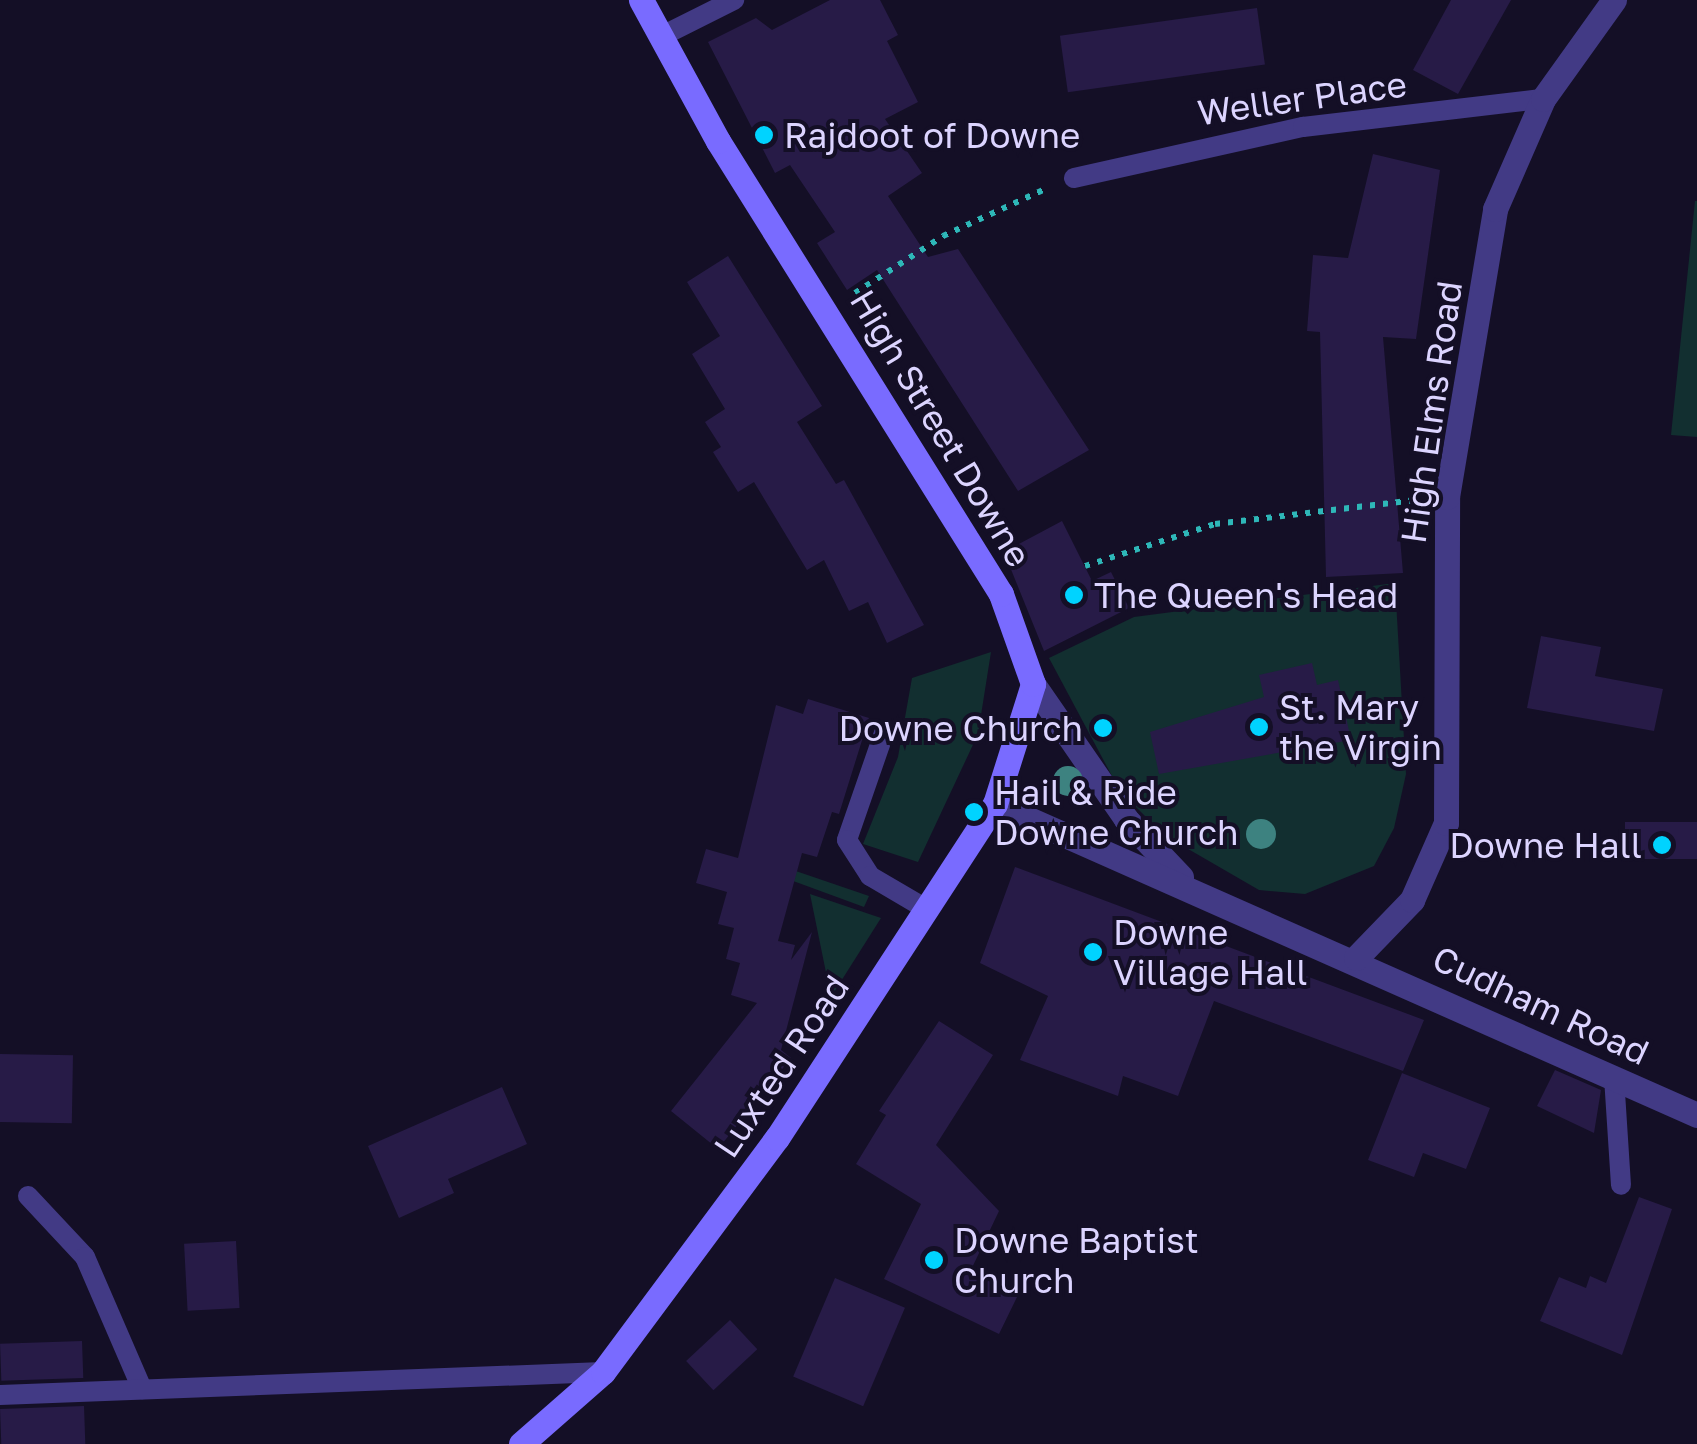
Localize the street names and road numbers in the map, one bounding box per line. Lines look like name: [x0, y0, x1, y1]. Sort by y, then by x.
street label: Weller Place: [1195, 63, 1409, 133]
street label: High Elms Road: [1392, 278, 1470, 546]
street label: High Street Downe: [842, 282, 1040, 574]
street label: Cudham Road: [1426, 937, 1656, 1073]
street label: Luxted Road: [705, 967, 857, 1165]

